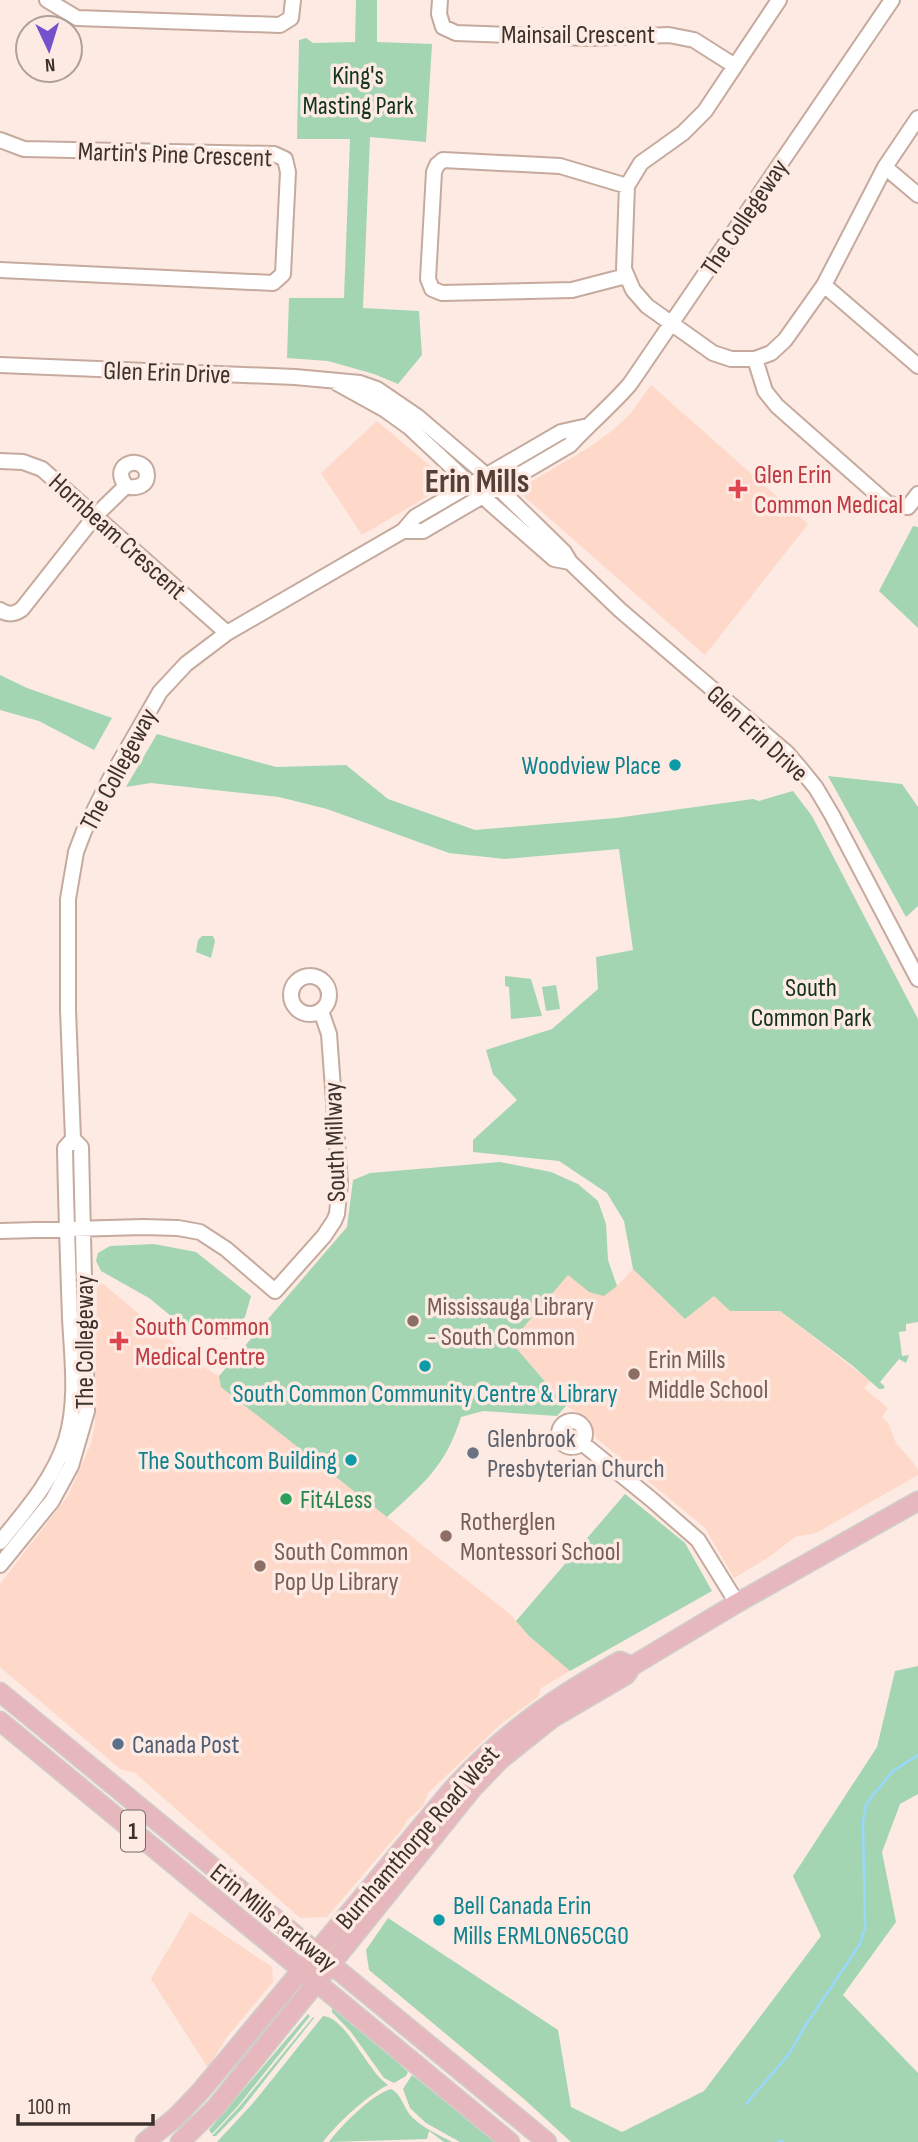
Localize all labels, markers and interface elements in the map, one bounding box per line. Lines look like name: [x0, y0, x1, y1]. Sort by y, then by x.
north arrow: [14, 14, 84, 84]
street label: Mainsail Crescent: [501, 20, 655, 51]
text: N: [44, 53, 56, 76]
park label: King's Masting Park: [302, 61, 414, 122]
street label: Martin's Pine Crescent: [77, 137, 273, 174]
street label: The Collegeway: [695, 154, 796, 282]
street label: Glen Erin Drive: [103, 356, 231, 391]
place label: Glen Erin Common Medical: [754, 460, 903, 521]
district label: Erin Mills: [425, 462, 529, 502]
street label: Hornbeam Crescent: [42, 467, 192, 607]
marker: Glen Erin Common Medical: [728, 479, 748, 499]
street label: Glen Erin Drive: [700, 679, 814, 789]
street label: The Collegeway: [74, 703, 164, 836]
place label: Woodview Place: [522, 751, 661, 782]
marker: Woodview Place: [667, 757, 683, 773]
park label: South Common Park: [751, 973, 871, 1034]
street label: South Millway: [318, 1081, 353, 1202]
street label: The Collegeway: [70, 1275, 101, 1409]
place label: Mississauga Library - South Common: [427, 1292, 594, 1353]
place label: South Common Medical Centre: [135, 1312, 269, 1373]
marker: Mississauga Library - South Common: [405, 1313, 421, 1329]
marker: South Common Medical Centre: [109, 1331, 129, 1351]
place label: Erin Mills Middle School: [648, 1345, 768, 1406]
marker: South Common Community Centre & Library: [417, 1358, 433, 1374]
marker: Erin Mills Middle School: [626, 1366, 642, 1382]
place label: South Common Community Centre & Library: [232, 1379, 618, 1410]
place label: Glenbrook Presbyterian Church: [487, 1424, 665, 1485]
marker: Glenbrook Presbyterian Church: [465, 1445, 481, 1461]
place label: The Southcom Building: [138, 1446, 337, 1477]
marker: The Southcom Building: [343, 1452, 359, 1468]
place label: Fit4Less: [300, 1485, 372, 1516]
marker: Fit4Less: [278, 1491, 294, 1507]
place label: Rotherglen Montessori School: [460, 1507, 620, 1568]
marker: Rotherglen Montessori School: [438, 1528, 454, 1544]
place label: South Common Pop Up Library: [274, 1537, 408, 1598]
marker: South Common Pop Up Library: [252, 1558, 268, 1574]
place label: Canada Post: [132, 1730, 239, 1761]
marker: Canada Post: [110, 1736, 126, 1752]
street label: Burnhamthorpe Road West: [330, 1740, 506, 1936]
road number: 1: [121, 1810, 145, 1852]
street label: Erin Mills Parkway: [203, 1858, 343, 1979]
place label: Bell Canada Erin Mills ERMLON65CG0: [453, 1891, 629, 1952]
marker: Bell Canada Erin Mills ERMLON65CG0: [431, 1912, 447, 1928]
scale bar: [18, 2082, 152, 2126]
text: 100 m: [28, 2095, 71, 2120]

